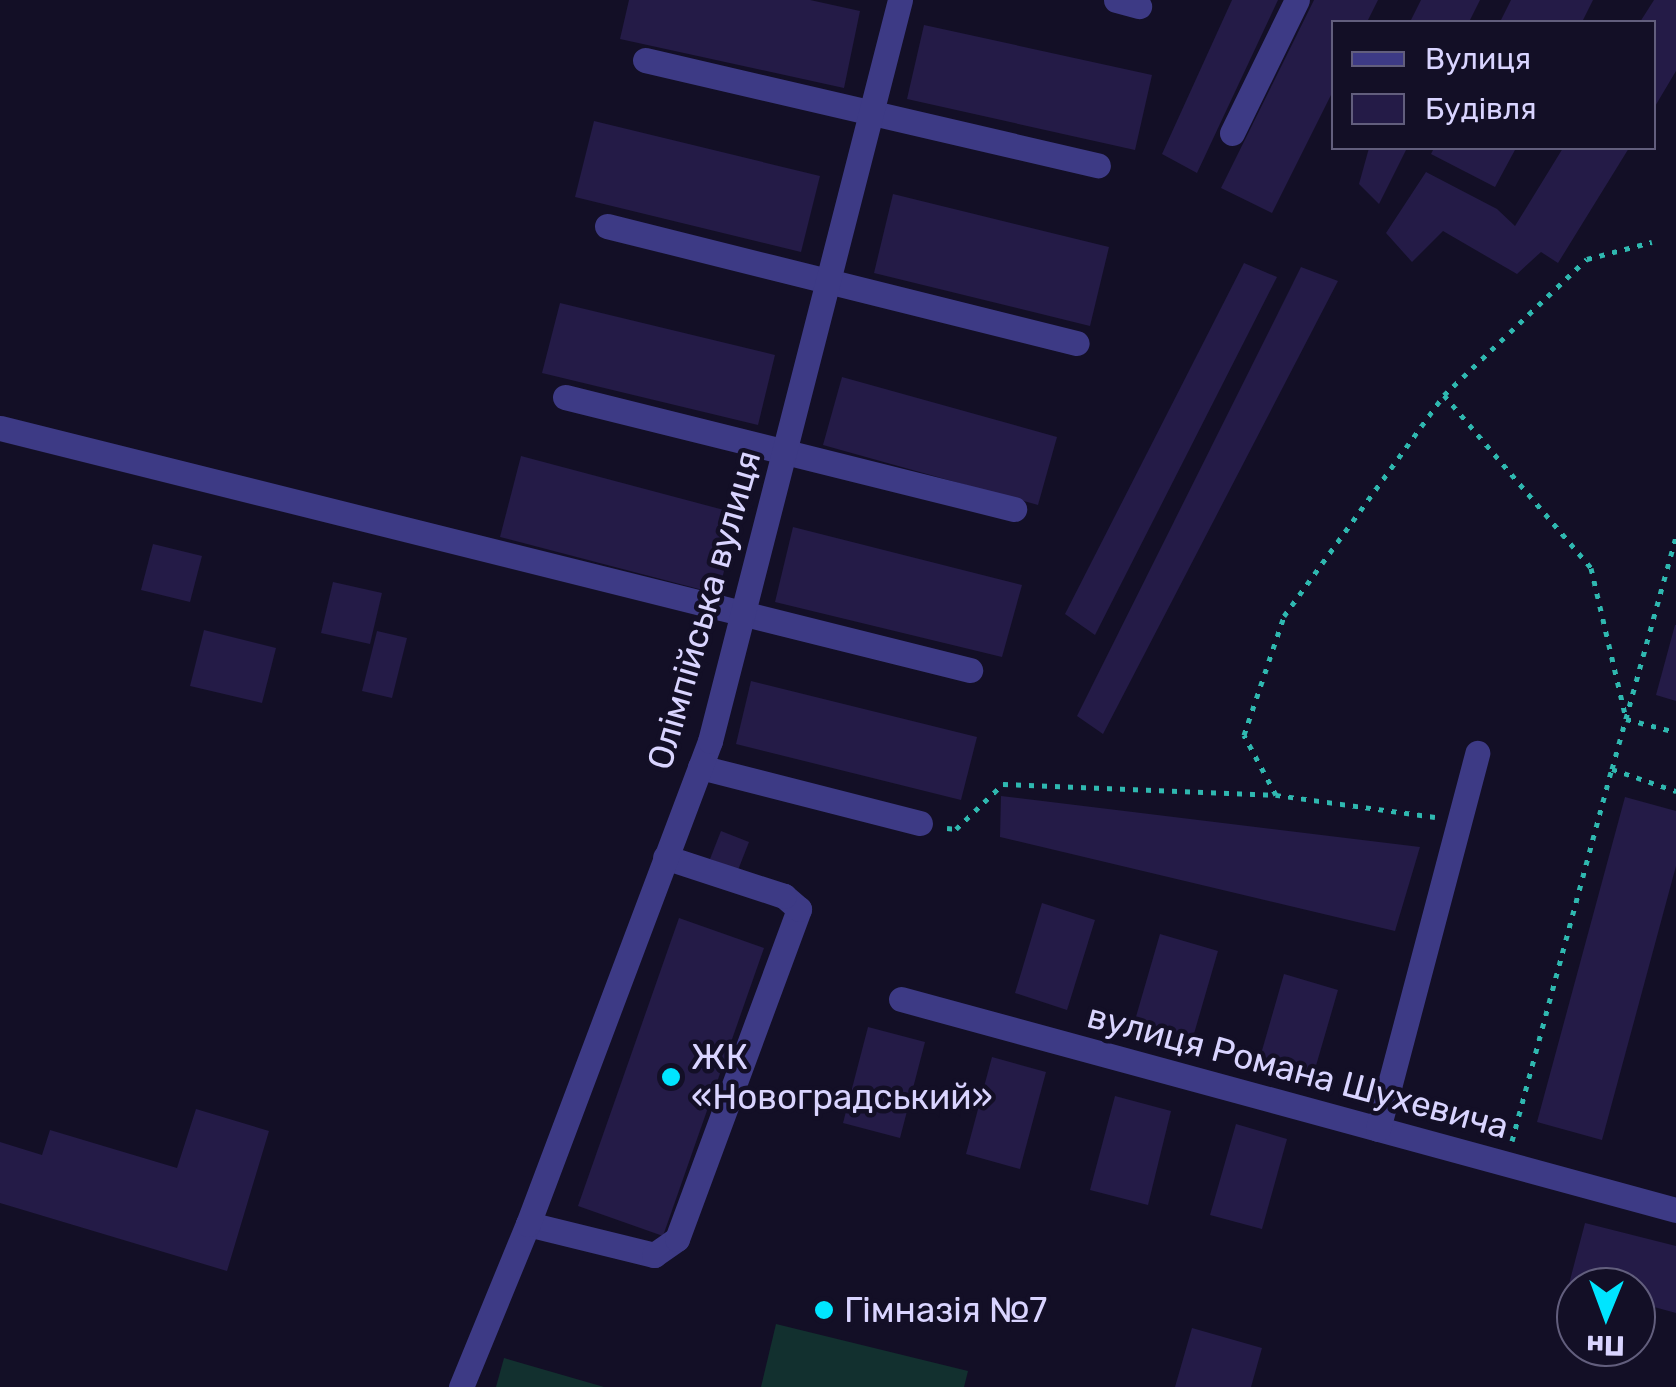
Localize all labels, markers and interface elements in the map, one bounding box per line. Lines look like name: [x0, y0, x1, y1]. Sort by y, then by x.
legend: [1331, 20, 1656, 150]
text: Вулиця: [1425, 41, 1531, 77]
text: Будівля: [1425, 91, 1536, 127]
street label: Олімпійська вулиця: [638, 446, 770, 774]
street label: вулиця Романа Шухевича: [1083, 995, 1513, 1147]
place label: ЖК «Новоградський»: [691, 1036, 993, 1118]
marker: ЖК «Новоградський»: [660, 1066, 682, 1088]
north arrow: [1556, 1267, 1656, 1367]
place label: Гімназія №7: [844, 1289, 1047, 1331]
marker: Гімназія №7: [813, 1299, 835, 1321]
text: Пн: [1586, 1329, 1625, 1362]

